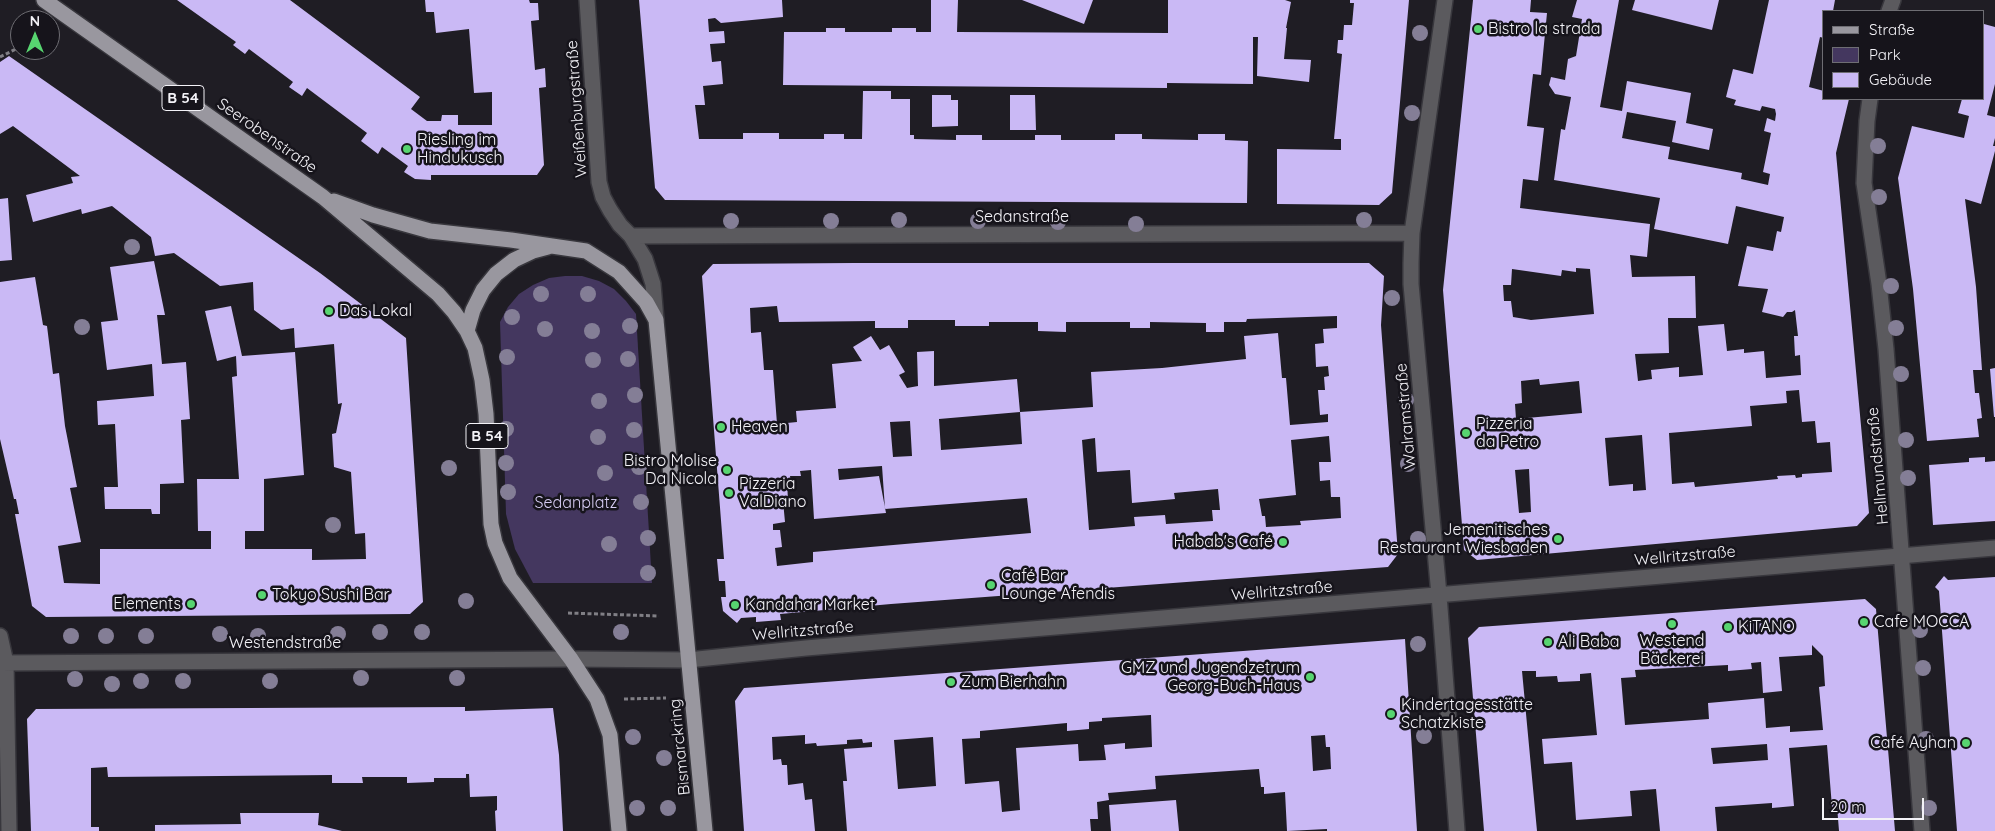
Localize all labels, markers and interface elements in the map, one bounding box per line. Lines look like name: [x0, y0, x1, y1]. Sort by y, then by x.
north arrow: [10, 10, 60, 60]
legend: [1822, 10, 1985, 100]
text: N: [30, 12, 40, 30]
place label: Bistro la strada: [1488, 19, 1600, 39]
text: Straße: [1869, 20, 1915, 39]
marker: Bistro la strada: [1472, 23, 1484, 35]
street label: Weißenburgstraße: [563, 40, 591, 178]
text: Park: [1869, 45, 1901, 64]
text: Gebäude: [1869, 70, 1932, 89]
road number: B 54: [162, 86, 204, 110]
street label: Seerobenstraße: [213, 94, 321, 178]
place label: Riesling im Hindukusch: [417, 130, 503, 168]
marker: Riesling im Hindukusch: [401, 143, 413, 155]
street label: Sedanstraße: [975, 207, 1069, 227]
place label: Das Lokal: [339, 301, 412, 321]
marker: Das Lokal: [323, 305, 335, 317]
street label: Walramstraße: [1392, 362, 1420, 470]
street label: Hellmundstraße: [1863, 406, 1893, 526]
place label: Pizzeria da Petro: [1476, 414, 1539, 452]
place label: Heaven: [731, 417, 788, 437]
marker: Heaven: [715, 421, 727, 433]
road number: B 54: [466, 424, 508, 448]
marker: Pizzeria da Petro: [1460, 427, 1472, 439]
place label: Bistro Molise Da Nicola: [624, 451, 717, 489]
marker: Bistro Molise Da Nicola: [721, 464, 733, 476]
place label: Pizzeria ValDiano: [739, 474, 806, 512]
marker: Pizzeria ValDiano: [723, 487, 735, 499]
park label: Sedanplatz: [535, 493, 617, 513]
place label: Jemenitisches Restaurant Wiesbaden: [1379, 520, 1548, 558]
place label: Habab's Café: [1173, 532, 1273, 552]
marker: Jemenitisches Restaurant Wiesbaden: [1552, 533, 1564, 545]
marker: Habab's Café: [1277, 536, 1289, 548]
street label: Wellritzstraße: [1634, 542, 1736, 570]
place label: Café Bar Lounge Afendis: [1001, 566, 1115, 604]
street label: Wellritzstraße: [1231, 577, 1333, 605]
marker: Café Bar Lounge Afendis: [985, 579, 997, 591]
place label: Tokyo Sushi Bar: [272, 585, 390, 605]
marker: Tokyo Sushi Bar: [256, 589, 268, 601]
place label: Elements: [113, 594, 181, 614]
place label: Kandahar Market: [745, 595, 875, 615]
marker: Elements: [185, 598, 197, 610]
marker: Kandahar Market: [729, 599, 741, 611]
place label: Cafe MOCCA: [1874, 612, 1969, 632]
marker: Cafe MOCCA: [1858, 616, 1870, 628]
street label: Wellritzstraße: [752, 617, 854, 645]
place label: KiTANO: [1738, 617, 1795, 637]
marker: Westend Bäckerei: [1666, 618, 1678, 630]
marker: KiTANO: [1722, 621, 1734, 633]
place label: Westend Bäckerei: [1639, 631, 1705, 669]
place label: Ali Baba: [1558, 632, 1619, 652]
street label: Westendstraße: [229, 633, 341, 653]
marker: Ali Baba: [1542, 636, 1554, 648]
place label: GMZ und Jugendzetrum Georg-Buch-Haus: [1121, 658, 1300, 696]
marker: GMZ und Jugendzetrum Georg-Buch-Haus: [1304, 671, 1316, 683]
place label: Zum Bierhahn: [961, 672, 1065, 692]
marker: Zum Bierhahn: [945, 676, 957, 688]
place label: Kindertagesstätte Schatzkiste: [1401, 695, 1533, 733]
street label: Bismarckring: [665, 698, 695, 796]
marker: Kindertagesstätte Schatzkiste: [1385, 708, 1397, 720]
place label: Café Ayhan: [1870, 733, 1956, 753]
marker: Café Ayhan: [1960, 737, 1972, 749]
scale bar: [1825, 788, 1928, 820]
text: 20 m: [1830, 797, 1865, 816]

